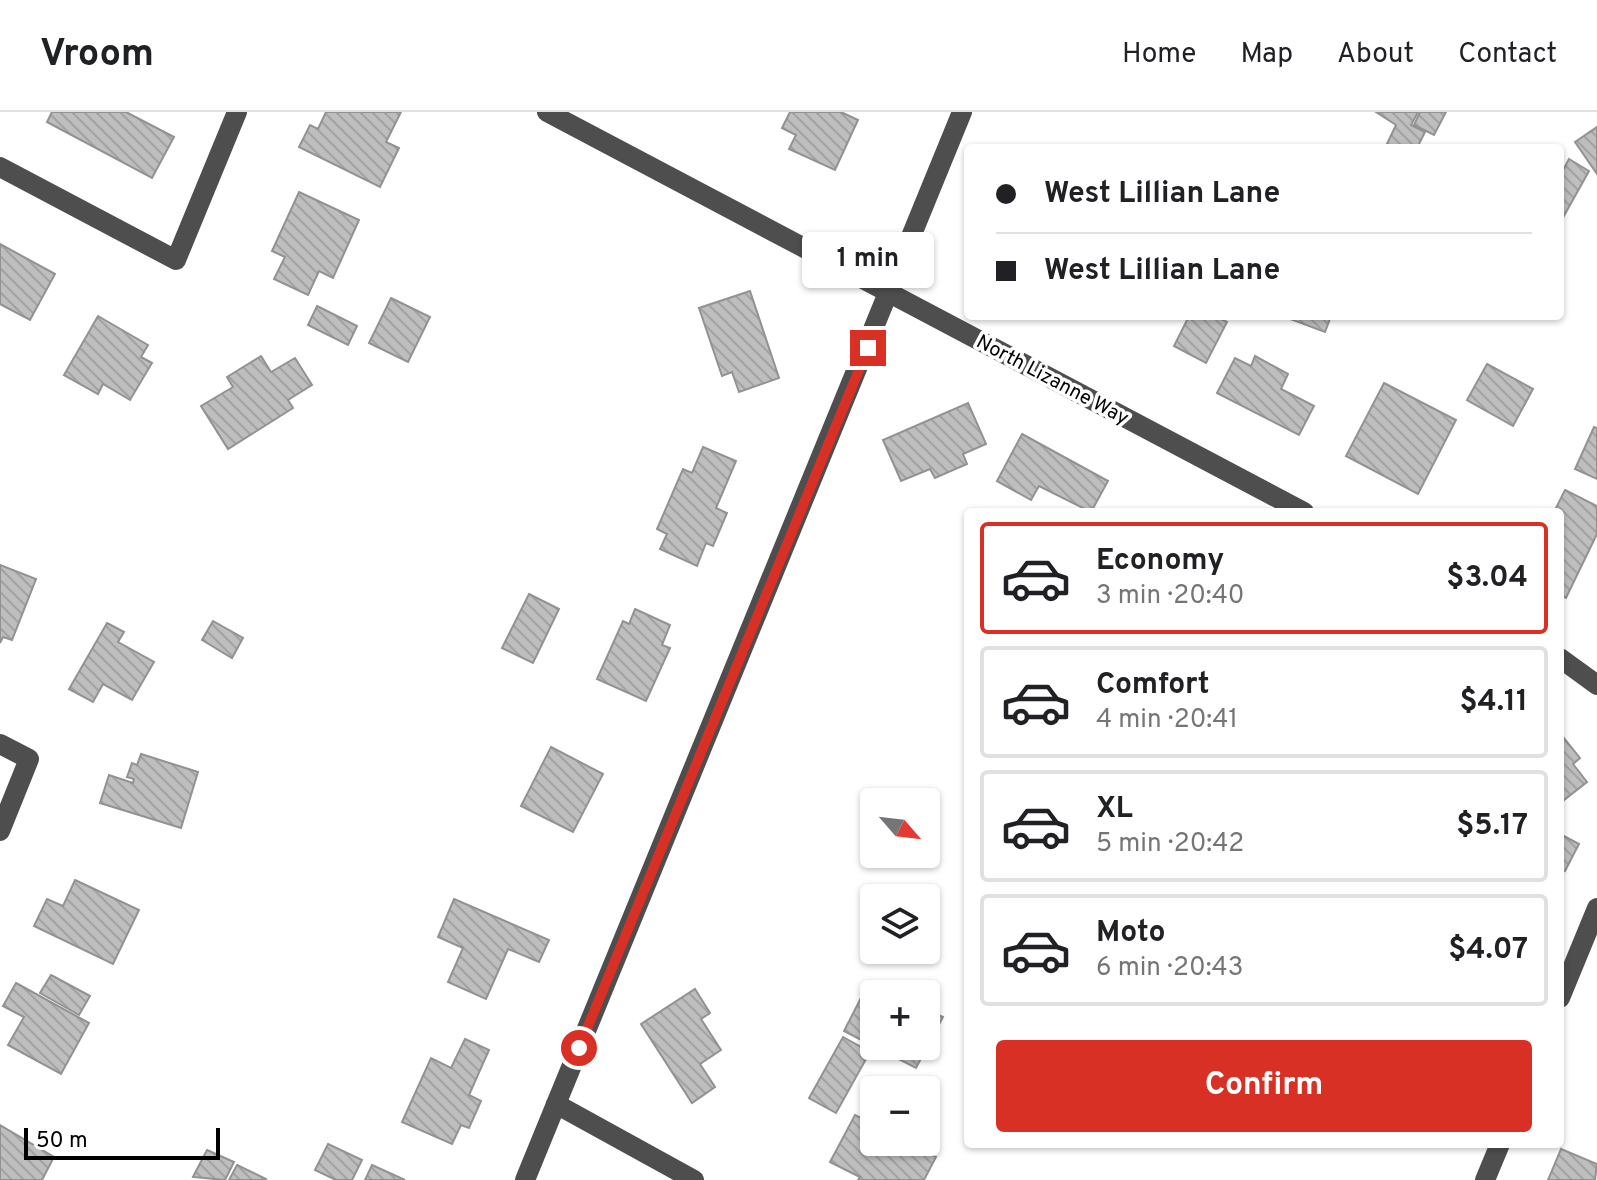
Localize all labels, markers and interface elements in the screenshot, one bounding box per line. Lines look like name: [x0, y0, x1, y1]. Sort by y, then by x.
text: Vroom: [40, 31, 154, 80]
text: Home: [1122, 37, 1196, 73]
text: Map: [1240, 37, 1293, 73]
text: About: [1337, 37, 1414, 73]
text: Contact: [1458, 37, 1557, 73]
text: West Lillian Lane: [1044, 176, 1280, 213]
callout: 1 min: [802, 232, 934, 288]
text: 1 min: [837, 243, 899, 276]
text: West Lillian Lane: [1044, 253, 1280, 290]
route end: [850, 330, 886, 366]
street label: North Lizanne Way: [971, 330, 1133, 432]
icon: car: [1000, 542, 1072, 614]
text: Economy: [1096, 543, 1224, 580]
text: $3.04: [1446, 560, 1528, 597]
text: 3 min · 20:40: [1096, 580, 1245, 613]
icon: car: [1000, 666, 1072, 738]
text: Comfort: [1096, 667, 1209, 704]
text: $4.11: [1459, 684, 1528, 721]
text: 4 min · 20:41: [1096, 704, 1238, 737]
north arrow: [860, 788, 940, 868]
map controls: [860, 788, 940, 1156]
icon: car: [1000, 790, 1072, 862]
text: XL: [1096, 791, 1133, 828]
text: $5.17: [1456, 808, 1528, 845]
text: 5 min · 20:42: [1096, 828, 1244, 861]
button: layers: [860, 884, 940, 964]
icon: car: [1000, 914, 1072, 986]
text: Moto: [1096, 915, 1166, 952]
text: $4.07: [1448, 932, 1528, 969]
text: 6 min · 20:43: [1096, 952, 1243, 985]
button: +: [860, 980, 940, 1060]
route start: [561, 1030, 597, 1066]
button: Confirm: [996, 1040, 1532, 1132]
button: −: [860, 1076, 940, 1156]
scale bar: [24, 1124, 220, 1160]
text: 50 m: [36, 1128, 88, 1155]

